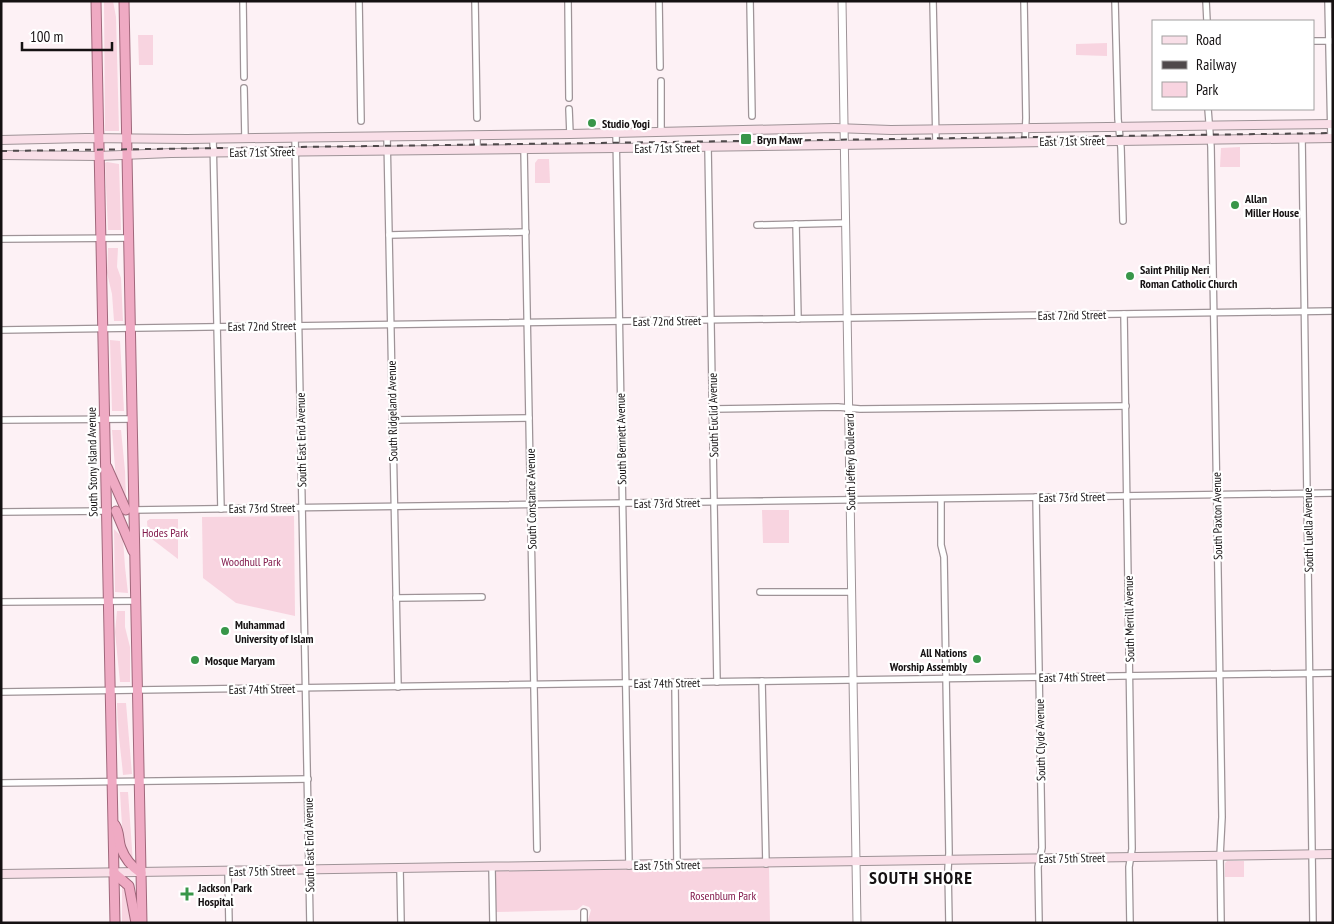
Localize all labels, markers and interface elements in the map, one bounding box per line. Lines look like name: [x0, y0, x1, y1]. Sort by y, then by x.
scale bar: [22, 20, 112, 52]
legend: [1152, 20, 1314, 110]
text: 100 m: [30, 27, 63, 46]
text: Road: [1196, 30, 1222, 49]
text: Railway: [1196, 55, 1237, 74]
text: Park: [1196, 80, 1218, 99]
place label: Studio Yogi: [602, 116, 650, 131]
marker: Studio Yogi: [586, 117, 598, 129]
marker: Bryn Mawr: [739, 132, 753, 146]
place label: Bryn Mawr: [757, 132, 803, 147]
street label: East 71st Street: [1039, 133, 1106, 149]
street label: East 71st Street: [634, 140, 701, 156]
street label: East 71st Street: [229, 144, 296, 160]
place label: Allan Miller House: [1244, 191, 1299, 220]
marker: Allan Miller House: [1229, 199, 1241, 211]
place label: Saint Philip Neri Roman Catholic Church: [1140, 262, 1237, 291]
marker: Saint Philip Neri Roman Catholic Church: [1124, 270, 1136, 282]
street label: East 72nd Street: [1038, 307, 1107, 323]
street label: East 72nd Street: [633, 313, 702, 329]
street label: East 72nd Street: [228, 318, 297, 334]
street label: South Ridgeland Avenue: [384, 360, 400, 462]
street label: South Euclid Avenue: [705, 373, 721, 457]
street label: South East End Avenue: [293, 392, 309, 487]
street label: South Bennett Avenue: [613, 393, 629, 485]
street label: South Stony Island Avenue: [84, 407, 100, 517]
street label: South Jeffery Boulevard: [842, 413, 858, 511]
street label: South Constance Avenue: [523, 448, 539, 550]
street label: South Paxton Avenue: [1209, 472, 1225, 560]
street label: South Luella Avenue: [1300, 488, 1316, 572]
street label: East 73rd Street: [1039, 489, 1106, 505]
street label: East 73rd Street: [634, 495, 701, 511]
street label: East 73rd Street: [229, 500, 296, 516]
park label: Hodes Park: [142, 525, 188, 540]
park label: Woodhull Park: [221, 554, 281, 569]
street label: South Merrill Avenue: [1121, 576, 1137, 662]
place label: Muhammad University of Islam: [235, 617, 313, 646]
marker: Muhammad University of Islam: [219, 625, 231, 637]
place label: All Nations Worship Assembly: [889, 645, 967, 674]
place label: Mosque Maryam: [205, 653, 275, 668]
marker: All Nations Worship Assembly: [971, 653, 983, 665]
marker: Mosque Maryam: [189, 654, 201, 666]
street label: East 74th Street: [1039, 669, 1106, 685]
street label: East 74th Street: [634, 675, 701, 691]
street label: East 74th Street: [229, 681, 296, 697]
street label: South Clyde Avenue: [1032, 699, 1048, 781]
street label: South East End Avenue: [301, 797, 317, 892]
street label: East 75th Street: [1039, 850, 1106, 866]
street label: East 75th Street: [634, 857, 701, 873]
street label: East 75th Street: [229, 863, 296, 879]
district label: SOUTH SHORE: [869, 866, 973, 889]
place label: Jackson Park Hospital: [197, 880, 252, 909]
marker: Jackson Park Hospital: [180, 887, 194, 901]
park label: Rosenblum Park: [690, 888, 756, 903]

